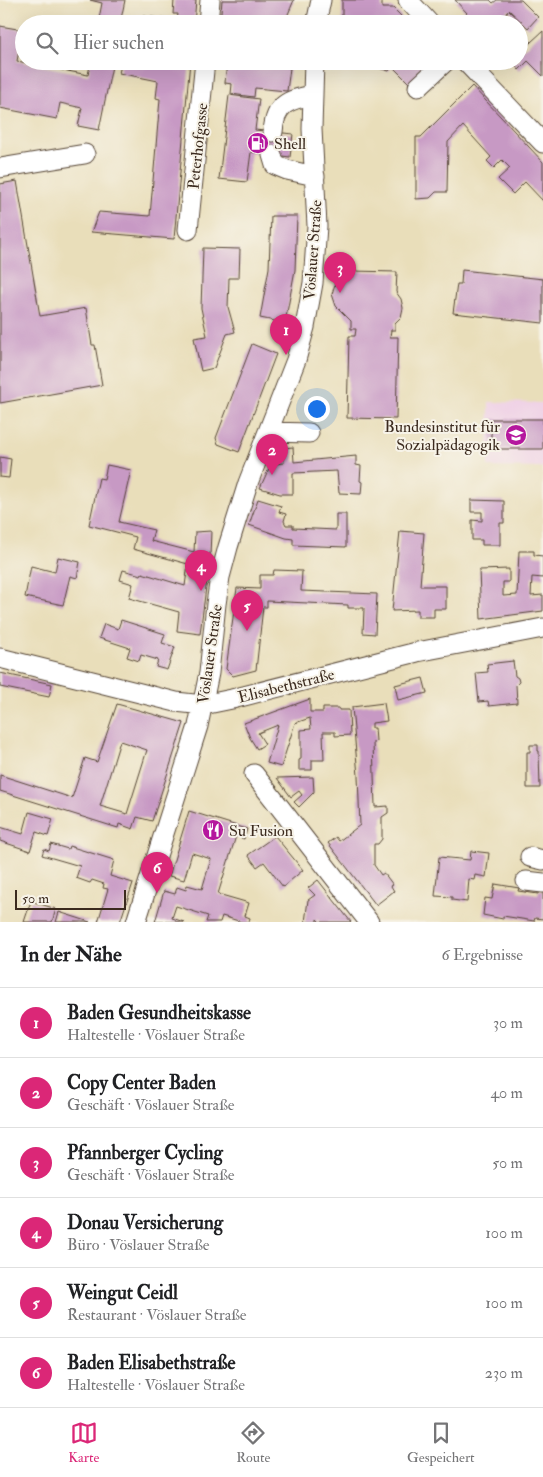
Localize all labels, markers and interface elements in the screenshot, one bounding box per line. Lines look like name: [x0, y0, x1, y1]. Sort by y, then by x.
search box: [15, 15, 528, 70]
icon: search: [33, 29, 61, 57]
text: Hier suchen: [73, 31, 164, 55]
street label: Peterhofgasse: [184, 102, 213, 190]
fuel station icon: Shell: [246, 131, 270, 155]
place label: Shell: [274, 134, 306, 154]
street label: Vöslauer Straße: [300, 199, 326, 301]
pin: 3: [324, 252, 356, 293]
pin: 1: [270, 314, 302, 355]
your location: [304, 396, 330, 422]
place label: Bundesinstitut für Sozialpädagogik: [384, 417, 500, 456]
school or university icon: Bundesinstitut für Sozialpädagogik: [504, 423, 528, 447]
pin: 2: [256, 434, 288, 475]
pin: 4: [185, 550, 217, 591]
pin: 5: [231, 590, 263, 631]
street label: Vöslauer Straße: [193, 603, 227, 705]
street label: Elisabethstraße: [236, 664, 337, 708]
restaurant icon: Su Fusion: [201, 818, 225, 842]
place label: Su Fusion: [229, 821, 293, 841]
pin: 6: [141, 852, 173, 893]
scale bar: [15, 887, 126, 910]
text: 50 m: [22, 890, 49, 907]
text: In der Nähe: [20, 941, 122, 968]
text: 6 Ergebnisse: [442, 945, 523, 965]
text: Baden Gesundheitskasse: [67, 1001, 251, 1025]
text: 1: [33, 1013, 39, 1033]
text: 30 m: [493, 1013, 523, 1033]
text: Haltestelle · Vöslauer Straße: [67, 1025, 245, 1045]
text: Copy Center Baden: [67, 1071, 216, 1095]
text: 2: [32, 1083, 40, 1103]
text: 40 m: [490, 1083, 523, 1103]
text: Geschäft · Vöslauer Straße: [67, 1095, 235, 1115]
text: Pfannberger Cycling: [67, 1141, 223, 1165]
text: 3: [33, 1153, 39, 1173]
text: 50 m: [492, 1153, 523, 1173]
text: Geschäft · Vöslauer Straße: [67, 1165, 235, 1185]
text: Donau Versicherung: [67, 1211, 223, 1235]
text: 4: [32, 1223, 40, 1243]
text: 100 m: [485, 1223, 523, 1243]
text: Büro · Vöslauer Straße: [67, 1235, 209, 1255]
text: Weingut Ceidl: [67, 1281, 178, 1305]
text: 5: [32, 1293, 40, 1313]
text: 100 m: [485, 1293, 523, 1313]
text: Restaurant · Vöslauer Straße: [67, 1305, 247, 1325]
text: Baden Elisabethstraße: [67, 1351, 235, 1375]
text: 6: [32, 1363, 40, 1383]
text: 230 m: [485, 1363, 523, 1383]
text: Haltestelle · Vöslauer Straße: [67, 1375, 245, 1395]
tab: Karte: [68, 1419, 99, 1466]
tab: Route: [236, 1419, 270, 1466]
tab: Gespeichert: [407, 1419, 475, 1466]

